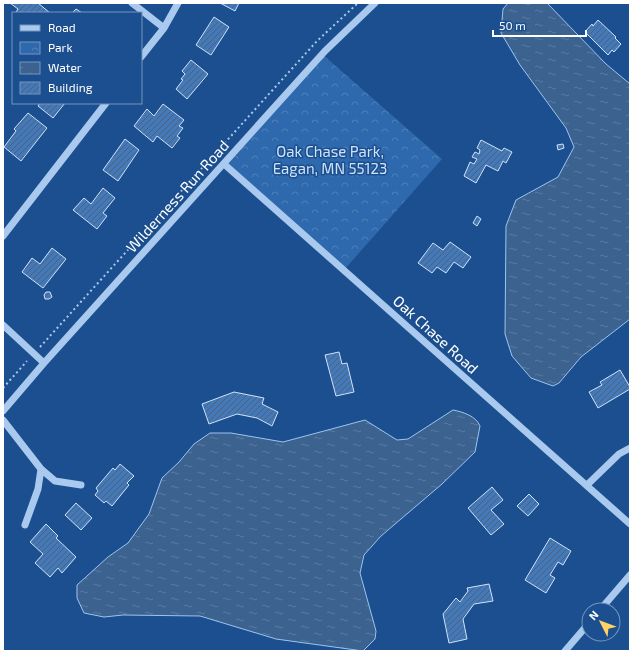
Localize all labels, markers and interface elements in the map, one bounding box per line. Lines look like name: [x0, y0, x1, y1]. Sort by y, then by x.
legend: [12, 12, 142, 104]
scale bar: [493, 12, 586, 38]
text: 50 m: [499, 18, 526, 32]
text: Road: [48, 20, 76, 34]
text: Park: [48, 40, 73, 54]
text: Water: [48, 60, 82, 74]
text: Building: [48, 80, 93, 94]
street label: Wilderness Run Road: [122, 136, 232, 256]
park label: Oak Chase Park, Eagan, MN 55123: [273, 142, 387, 177]
street label: Oak Chase Road: [390, 291, 482, 377]
north arrow: [581, 602, 621, 642]
text: N: [586, 608, 601, 622]

